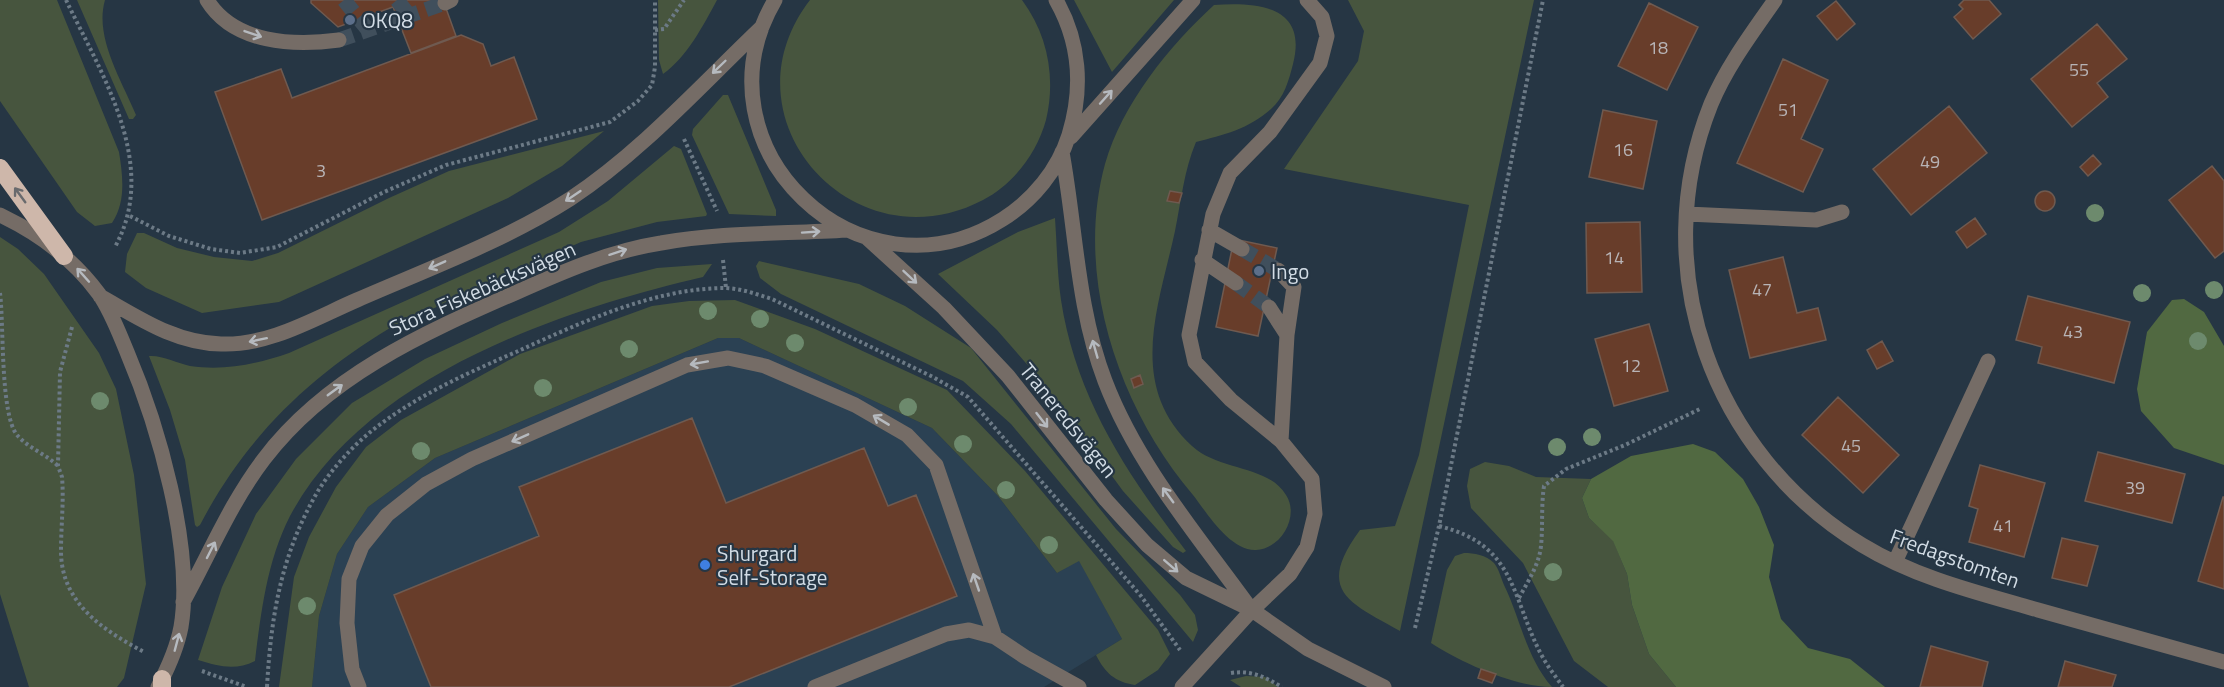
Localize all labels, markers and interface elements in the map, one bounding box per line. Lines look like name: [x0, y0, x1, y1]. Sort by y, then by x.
place label: OKQ8: [362, 4, 413, 36]
marker: OKQ8: [343, 13, 357, 27]
one-way arrow: [243, 30, 261, 41]
house number: 18: [1648, 34, 1668, 61]
house number: 55: [2069, 56, 2089, 83]
one-way arrow: [712, 60, 727, 75]
one-way arrow: [1099, 90, 1113, 105]
house number: 51: [1778, 96, 1798, 123]
house number: 16: [1613, 136, 1633, 163]
house number: 49: [1920, 148, 1940, 175]
house number: 3: [316, 157, 326, 184]
one-way arrow: [13, 187, 26, 203]
one-way arrow: [565, 190, 582, 202]
one-way arrow: [801, 227, 821, 238]
street label: Stora Fiskebäcksvägen: [384, 232, 580, 344]
house number: 14: [1604, 244, 1624, 271]
one-way arrow: [608, 246, 627, 257]
place label: Ingo: [1271, 255, 1309, 287]
one-way arrow: [429, 259, 447, 271]
marker: Ingo: [1252, 264, 1266, 278]
one-way arrow: [76, 268, 90, 283]
one-way arrow: [902, 270, 917, 284]
house number: 47: [1752, 276, 1772, 303]
house number: 43: [2063, 318, 2083, 345]
one-way arrow: [248, 335, 268, 346]
one-way arrow: [1089, 340, 1100, 359]
house number: 12: [1621, 352, 1641, 379]
street label: Traneredsvägen: [1012, 355, 1126, 485]
one-way arrow: [690, 358, 709, 369]
one-way arrow: [326, 384, 342, 397]
one-way arrow: [1036, 412, 1049, 428]
one-way arrow: [873, 414, 890, 426]
house number: 45: [1841, 432, 1861, 459]
one-way arrow: [511, 433, 529, 444]
house number: 39: [2125, 474, 2145, 501]
one-way arrow: [1162, 488, 1174, 504]
house number: 41: [1993, 512, 2013, 539]
street label: Fredagstomten: [1886, 520, 2024, 596]
place label: Shurgard Self-Storage: [717, 537, 827, 593]
one-way arrow: [206, 542, 218, 560]
marker: Shurgard Self-Storage: [698, 558, 712, 572]
one-way arrow: [1163, 559, 1179, 572]
one-way arrow: [969, 573, 980, 592]
one-way arrow: [172, 633, 183, 652]

